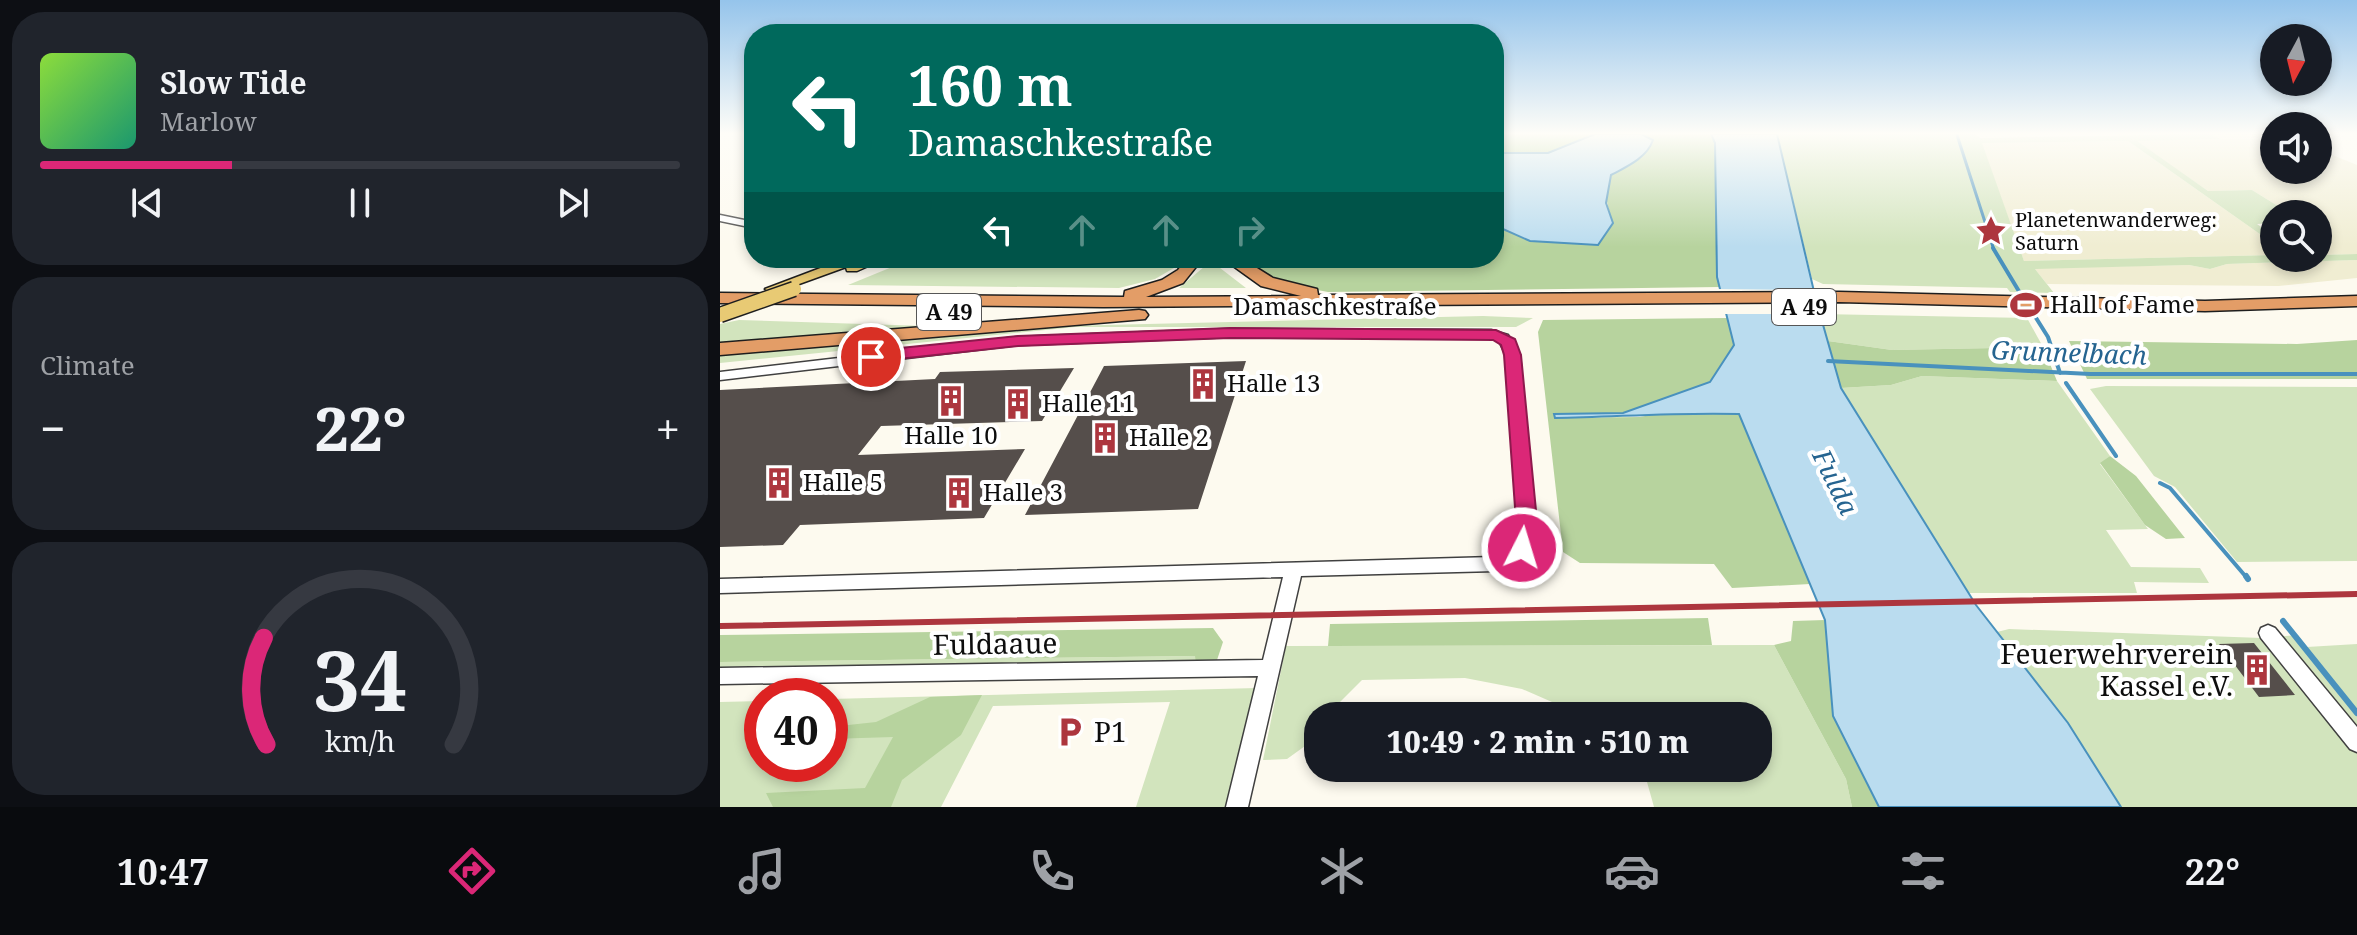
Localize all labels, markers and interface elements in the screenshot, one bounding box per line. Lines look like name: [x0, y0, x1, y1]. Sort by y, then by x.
north arrow: [2260, 24, 2332, 96]
map controls: [2260, 24, 2332, 272]
text: 160 m: [908, 46, 1073, 122]
icon: left: [776, 56, 880, 160]
text: Slow Tide: [160, 62, 307, 103]
text: Marlow: [160, 103, 257, 139]
button: sound: [2260, 112, 2332, 184]
text: Damaschkestraße: [908, 118, 1213, 167]
icon: previous: [125, 181, 169, 225]
icon: pause: [338, 181, 382, 225]
icon: next: [551, 181, 595, 225]
button: search: [2260, 200, 2332, 272]
place label: Planetenwanderweg: Saturn: [2015, 206, 2217, 256]
icon: left: [976, 208, 1020, 252]
icon: ahead: [1060, 208, 1104, 252]
icon: ahead: [1144, 208, 1188, 252]
icon: right: [1228, 208, 1272, 252]
place icon: Planetenwanderweg: Saturn: [1974, 214, 2008, 248]
place label: Hall of Fame: [2050, 287, 2195, 320]
sports icon: Hall of Fame: [2009, 288, 2043, 322]
street label: Damaschkestraße: [1233, 289, 1437, 322]
road number: A 49: [1772, 289, 1836, 325]
road number: A 49: [917, 294, 981, 330]
pin: [837, 323, 905, 391]
water label: Grunnelbach: [1990, 331, 2148, 373]
icon: arrive: [849, 335, 893, 379]
text: Climate: [40, 347, 135, 383]
place label: Halle 13: [1227, 366, 1320, 399]
building icon: Halle 13: [1186, 367, 1220, 401]
building icon: Halle 10: [934, 384, 968, 418]
place label: Halle 11: [1042, 386, 1135, 419]
text: 22°: [314, 387, 406, 469]
building icon: Halle 11: [1001, 387, 1035, 421]
text: −: [40, 398, 65, 458]
text: +: [655, 398, 680, 458]
place label: Halle 10: [904, 418, 998, 451]
place label: Halle 2: [1129, 420, 1209, 453]
building icon: Halle 2: [1088, 421, 1122, 455]
water label: Fulda: [1804, 442, 1867, 520]
place label: Halle 5: [803, 465, 883, 498]
building icon: Halle 5: [762, 466, 796, 500]
place label: Halle 3: [983, 475, 1063, 508]
building icon: Halle 3: [942, 476, 976, 510]
position arrow: [1480, 506, 1564, 590]
text: 34: [313, 621, 407, 734]
street label: Fuldaaue: [932, 623, 1058, 663]
place label: Feuerwehrverein Kassel e.V.: [2000, 634, 2233, 704]
building icon: Feuerwehrverein Kassel e.V.: [2240, 653, 2274, 687]
speed limit sign: 40: [744, 678, 848, 782]
place label: P1: [1094, 712, 1127, 750]
parking icon: P1: [1053, 715, 1087, 749]
text: km/h: [325, 721, 395, 760]
text: 10:49 · 2 min · 510 m: [1387, 721, 1689, 762]
icon: directions: [444, 843, 500, 899]
icon: music: [734, 843, 790, 899]
icon: phone: [1024, 843, 1080, 899]
icon: climate: [1314, 843, 1370, 899]
icon: car: [1604, 843, 1660, 899]
icon: filters: [1895, 843, 1951, 899]
text: 10:47: [117, 847, 209, 896]
text: 22°: [2185, 847, 2240, 896]

